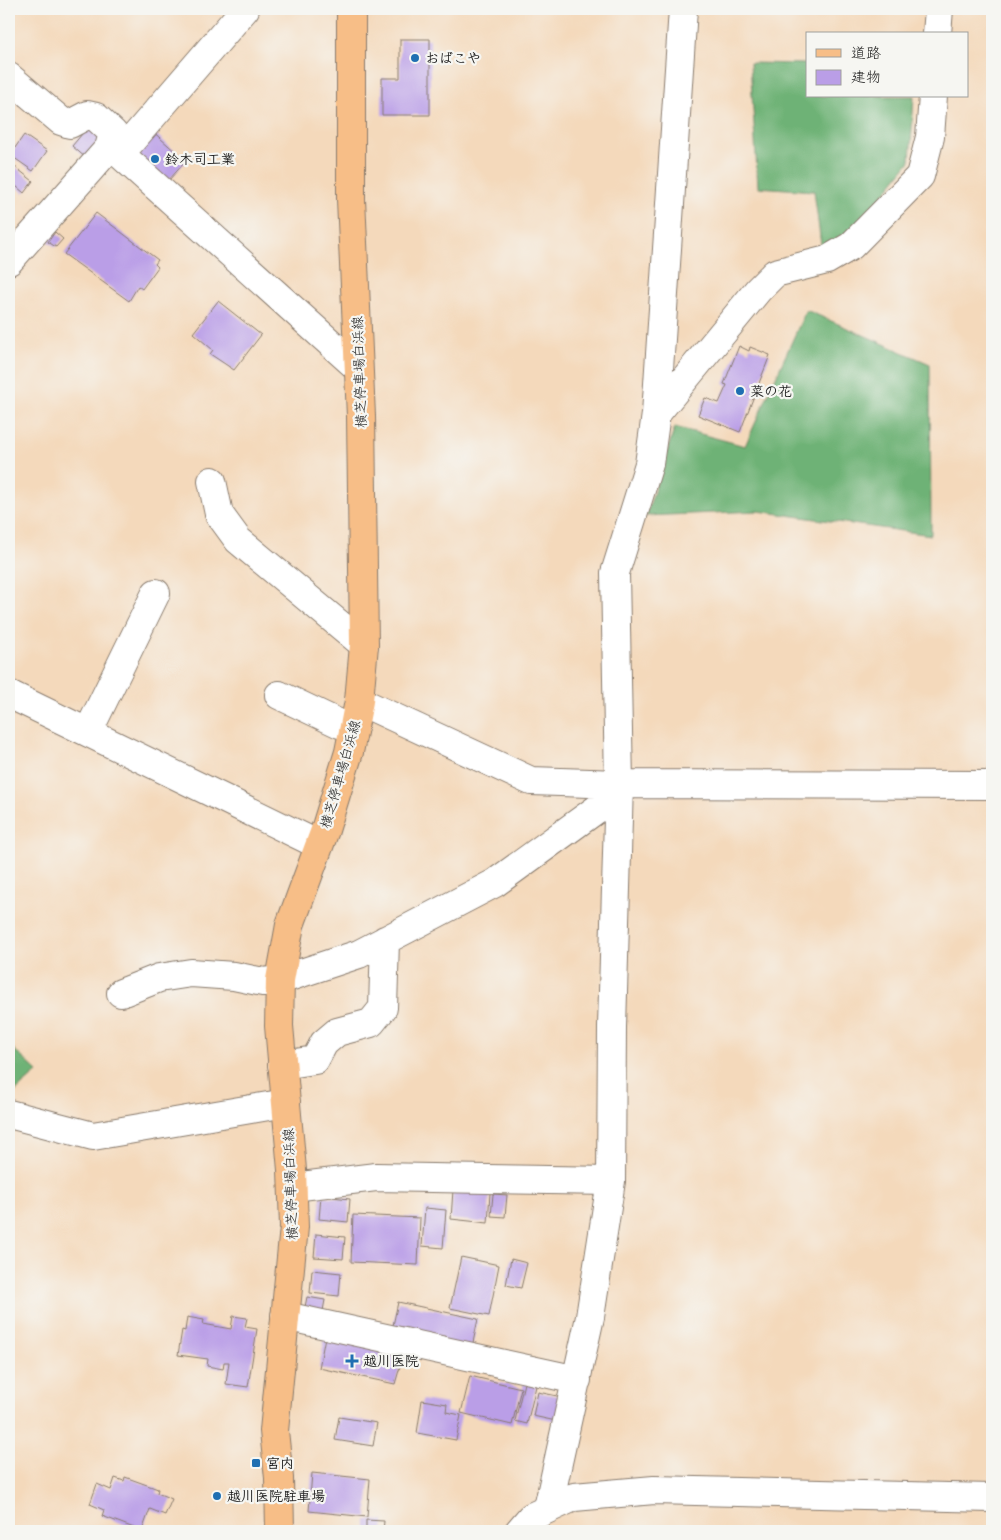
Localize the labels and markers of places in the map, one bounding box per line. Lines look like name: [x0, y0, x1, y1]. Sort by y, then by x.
place label: おばこや: [425, 48, 481, 70]
marker: おばこや: [409, 52, 421, 64]
place label: 鈴木司工業: [165, 149, 235, 171]
marker: 鈴木司工業: [149, 153, 161, 165]
place label: 菜の花: [750, 381, 792, 403]
marker: 菜の花: [734, 385, 746, 397]
place label: 越川医院: [363, 1351, 419, 1373]
marker: 越川医院: [345, 1354, 359, 1368]
place label: 宮内: [266, 1453, 294, 1475]
marker: 宮内: [250, 1457, 262, 1469]
place label: 越川医院駐車場: [227, 1486, 325, 1508]
marker: 越川医院駐車場: [211, 1490, 223, 1502]

